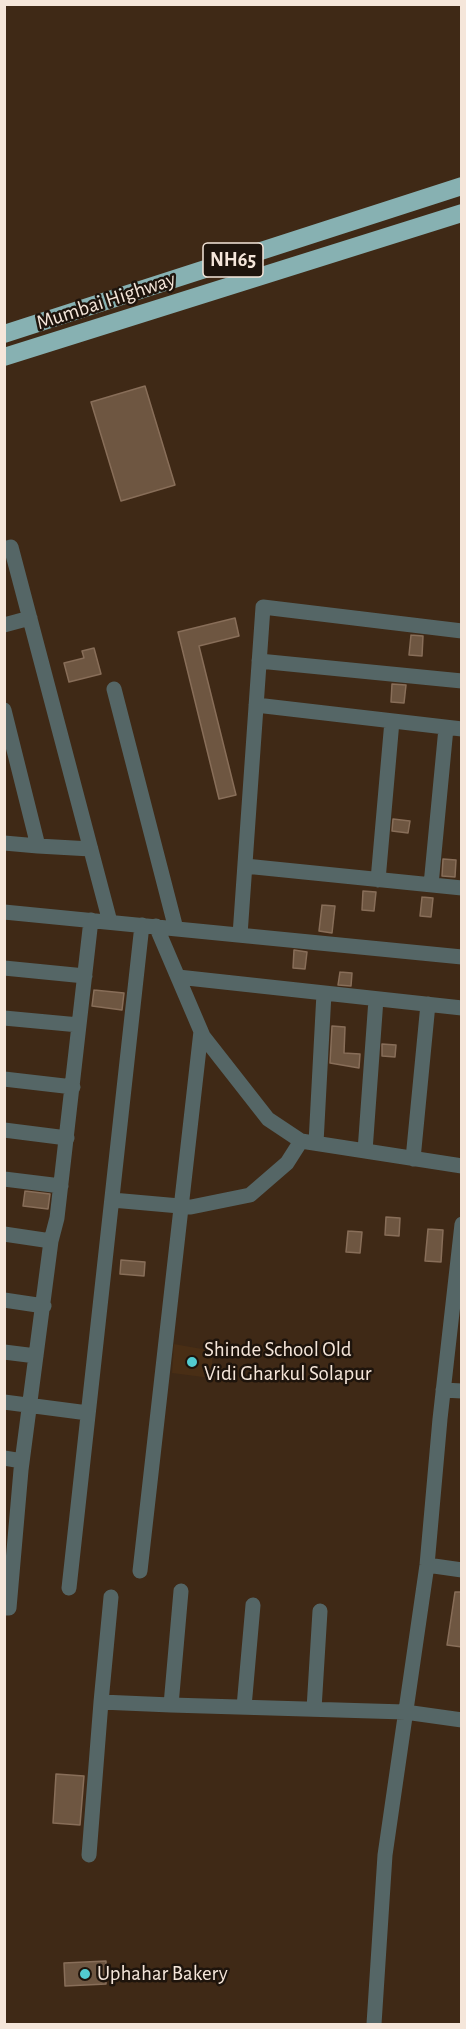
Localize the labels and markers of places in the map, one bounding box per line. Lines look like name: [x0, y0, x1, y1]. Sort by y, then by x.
place label: Shinde School Old Vidi Gharkul Solapur: [204, 1337, 372, 1387]
marker: Shinde School Old Vidi Gharkul Solapur: [185, 1355, 199, 1369]
place label: Uphahar Bakery: [97, 1961, 228, 1987]
marker: Uphahar Bakery: [78, 1967, 92, 1981]

